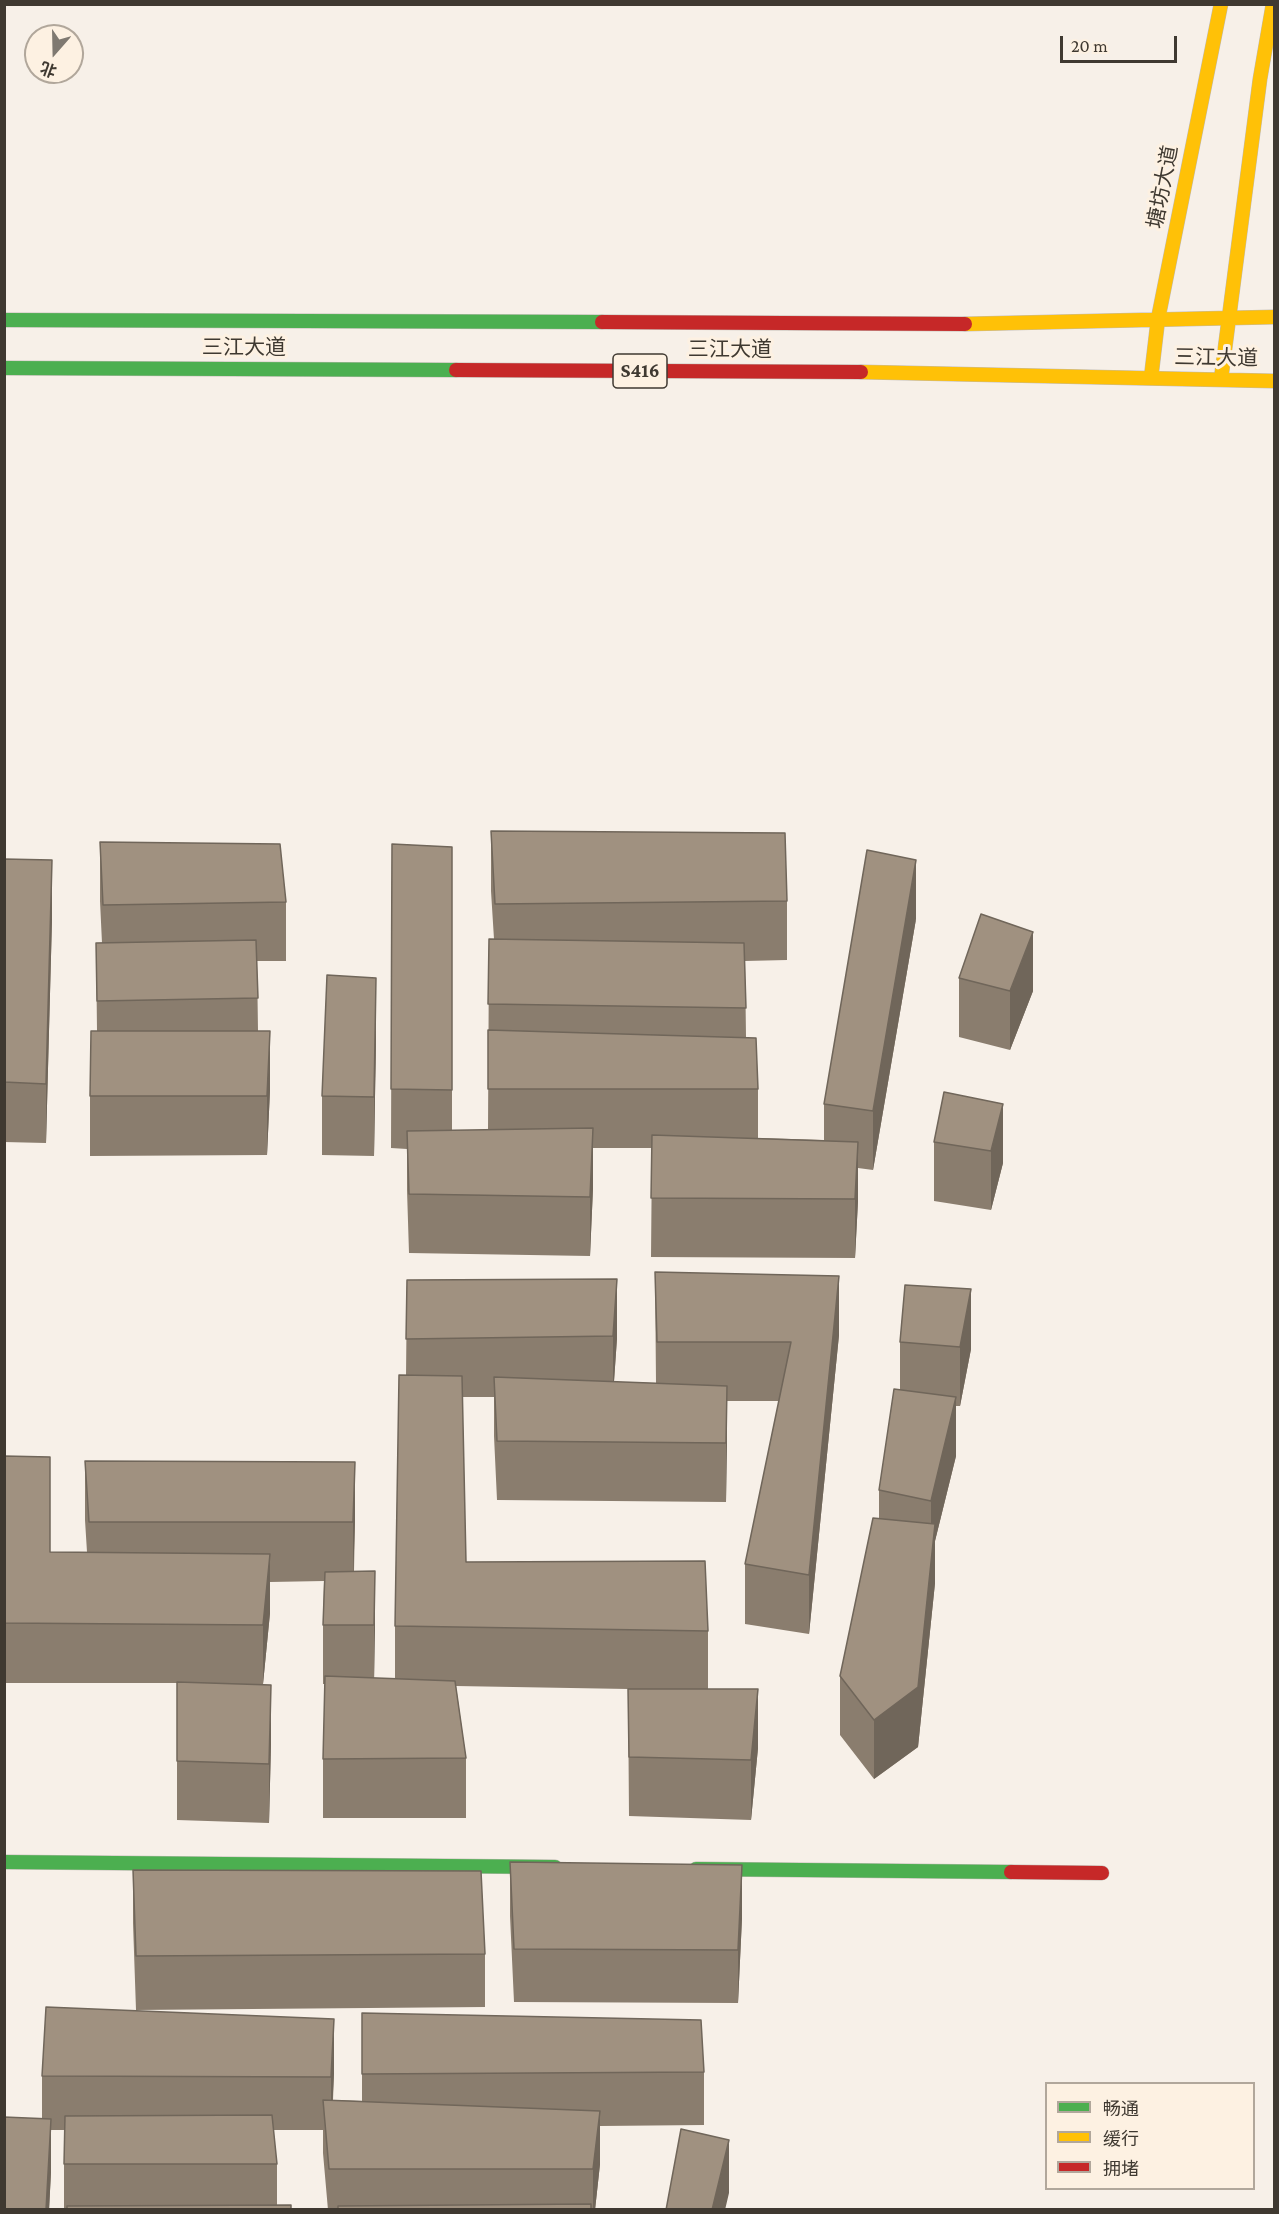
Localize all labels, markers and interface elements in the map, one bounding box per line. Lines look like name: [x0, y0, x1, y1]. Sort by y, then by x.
north arrow: [24, 24, 84, 84]
scale bar: [1063, 24, 1180, 62]
text: 20 m: [1071, 36, 1108, 56]
text: 北: [38, 59, 59, 80]
street label: 塘坊大道: [1143, 143, 1183, 231]
street label: 三江大道: [202, 335, 286, 361]
street label: 三江大道: [688, 337, 772, 363]
street label: 三江大道: [1174, 345, 1258, 371]
road number: S416: [613, 354, 667, 388]
legend: [1045, 2082, 1255, 2190]
text: 畅通: [1103, 2099, 1139, 2119]
text: 缓行: [1103, 2129, 1139, 2149]
text: 拥堵: [1103, 2159, 1139, 2179]

